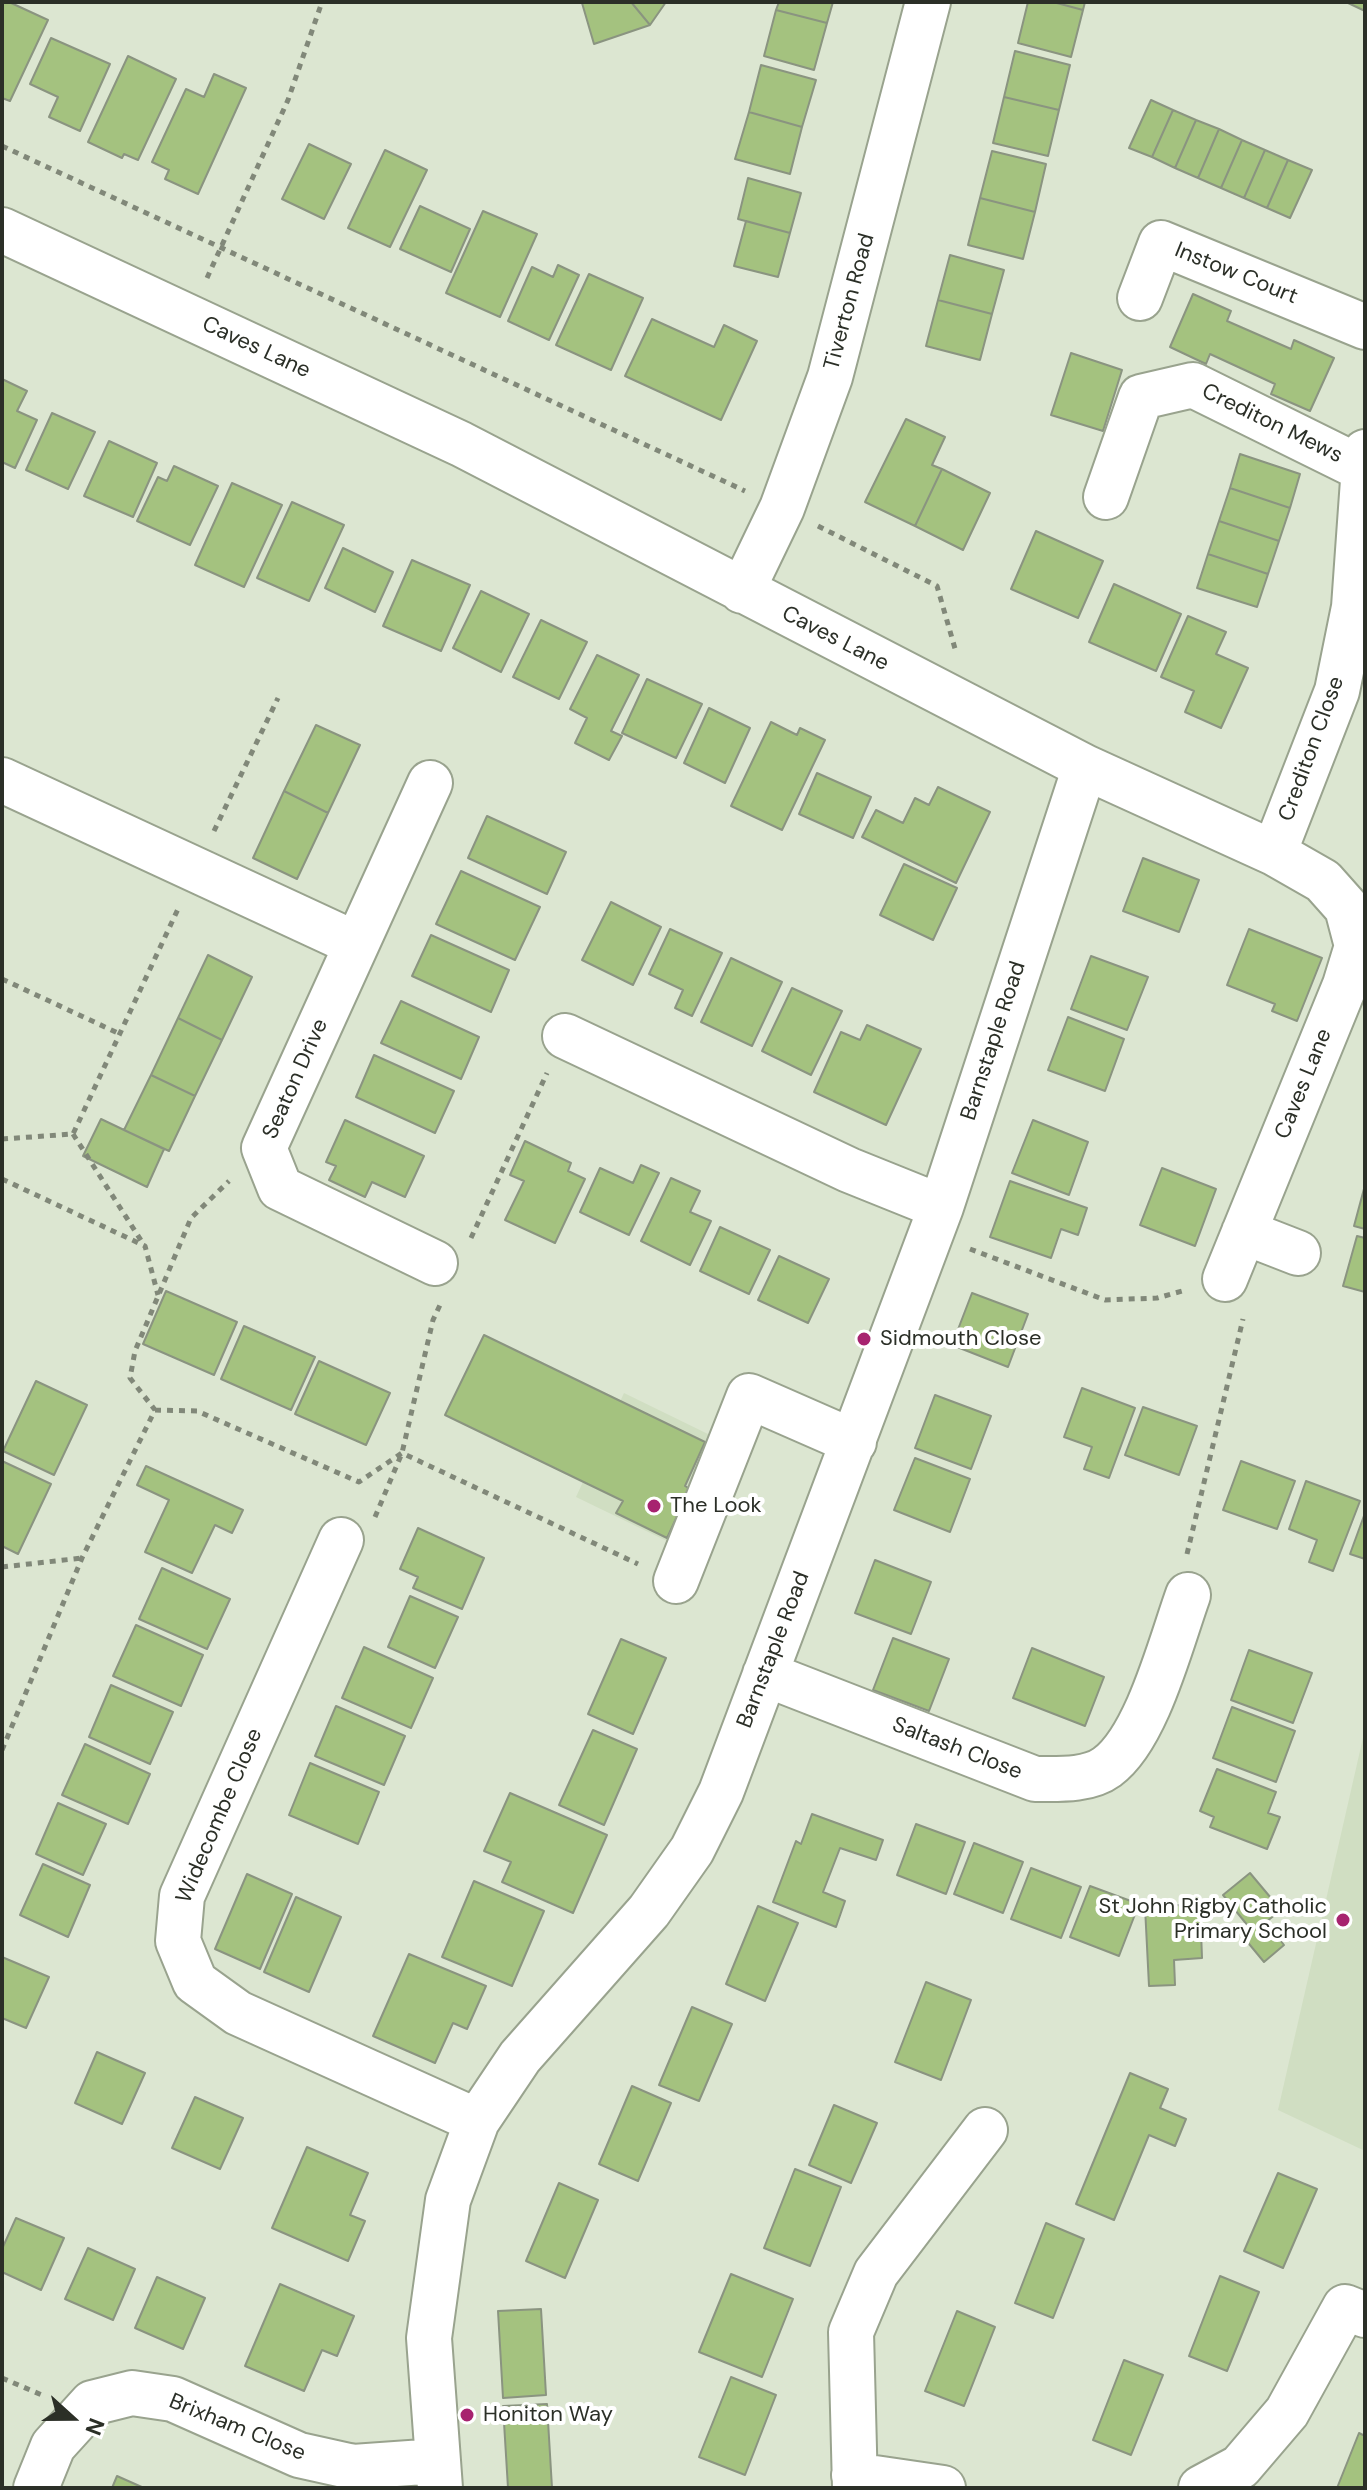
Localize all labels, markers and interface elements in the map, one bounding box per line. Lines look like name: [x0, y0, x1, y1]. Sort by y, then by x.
street label: Tiverton Road: [819, 231, 881, 373]
street label: Instow Court: [1171, 237, 1301, 311]
street label: Caves Lane: [198, 311, 314, 385]
street label: Crediton Mews: [1197, 379, 1347, 469]
street label: Caves Lane: [777, 601, 893, 677]
street label: Crediton Close: [1274, 673, 1350, 825]
street label: Barnstaple Road: [956, 958, 1032, 1124]
street label: Seaton Drive: [258, 1015, 334, 1143]
street label: Caves Lane: [1270, 1025, 1338, 1143]
place label: Sidmouth Close: [880, 1326, 1041, 1352]
marker: Sidmouth Close: [855, 1330, 873, 1348]
place label: The Look: [670, 1493, 762, 1519]
marker: The Look: [645, 1497, 663, 1515]
street label: Barnstaple Road: [732, 1568, 816, 1732]
street label: Saltash Close: [888, 1712, 1026, 1786]
street label: Widecombe Close: [171, 1725, 269, 1907]
place label: St John Rigby Catholic Primary School: [1098, 1894, 1327, 1946]
marker: St John Rigby Catholic Primary School: [1334, 1911, 1352, 1929]
north arrow: [32, 2378, 112, 2458]
street label: Brixham Close: [165, 2389, 309, 2467]
place label: Honiton Way: [483, 2402, 613, 2428]
marker: Honiton Way: [458, 2406, 476, 2424]
text: N: [78, 2414, 111, 2439]

